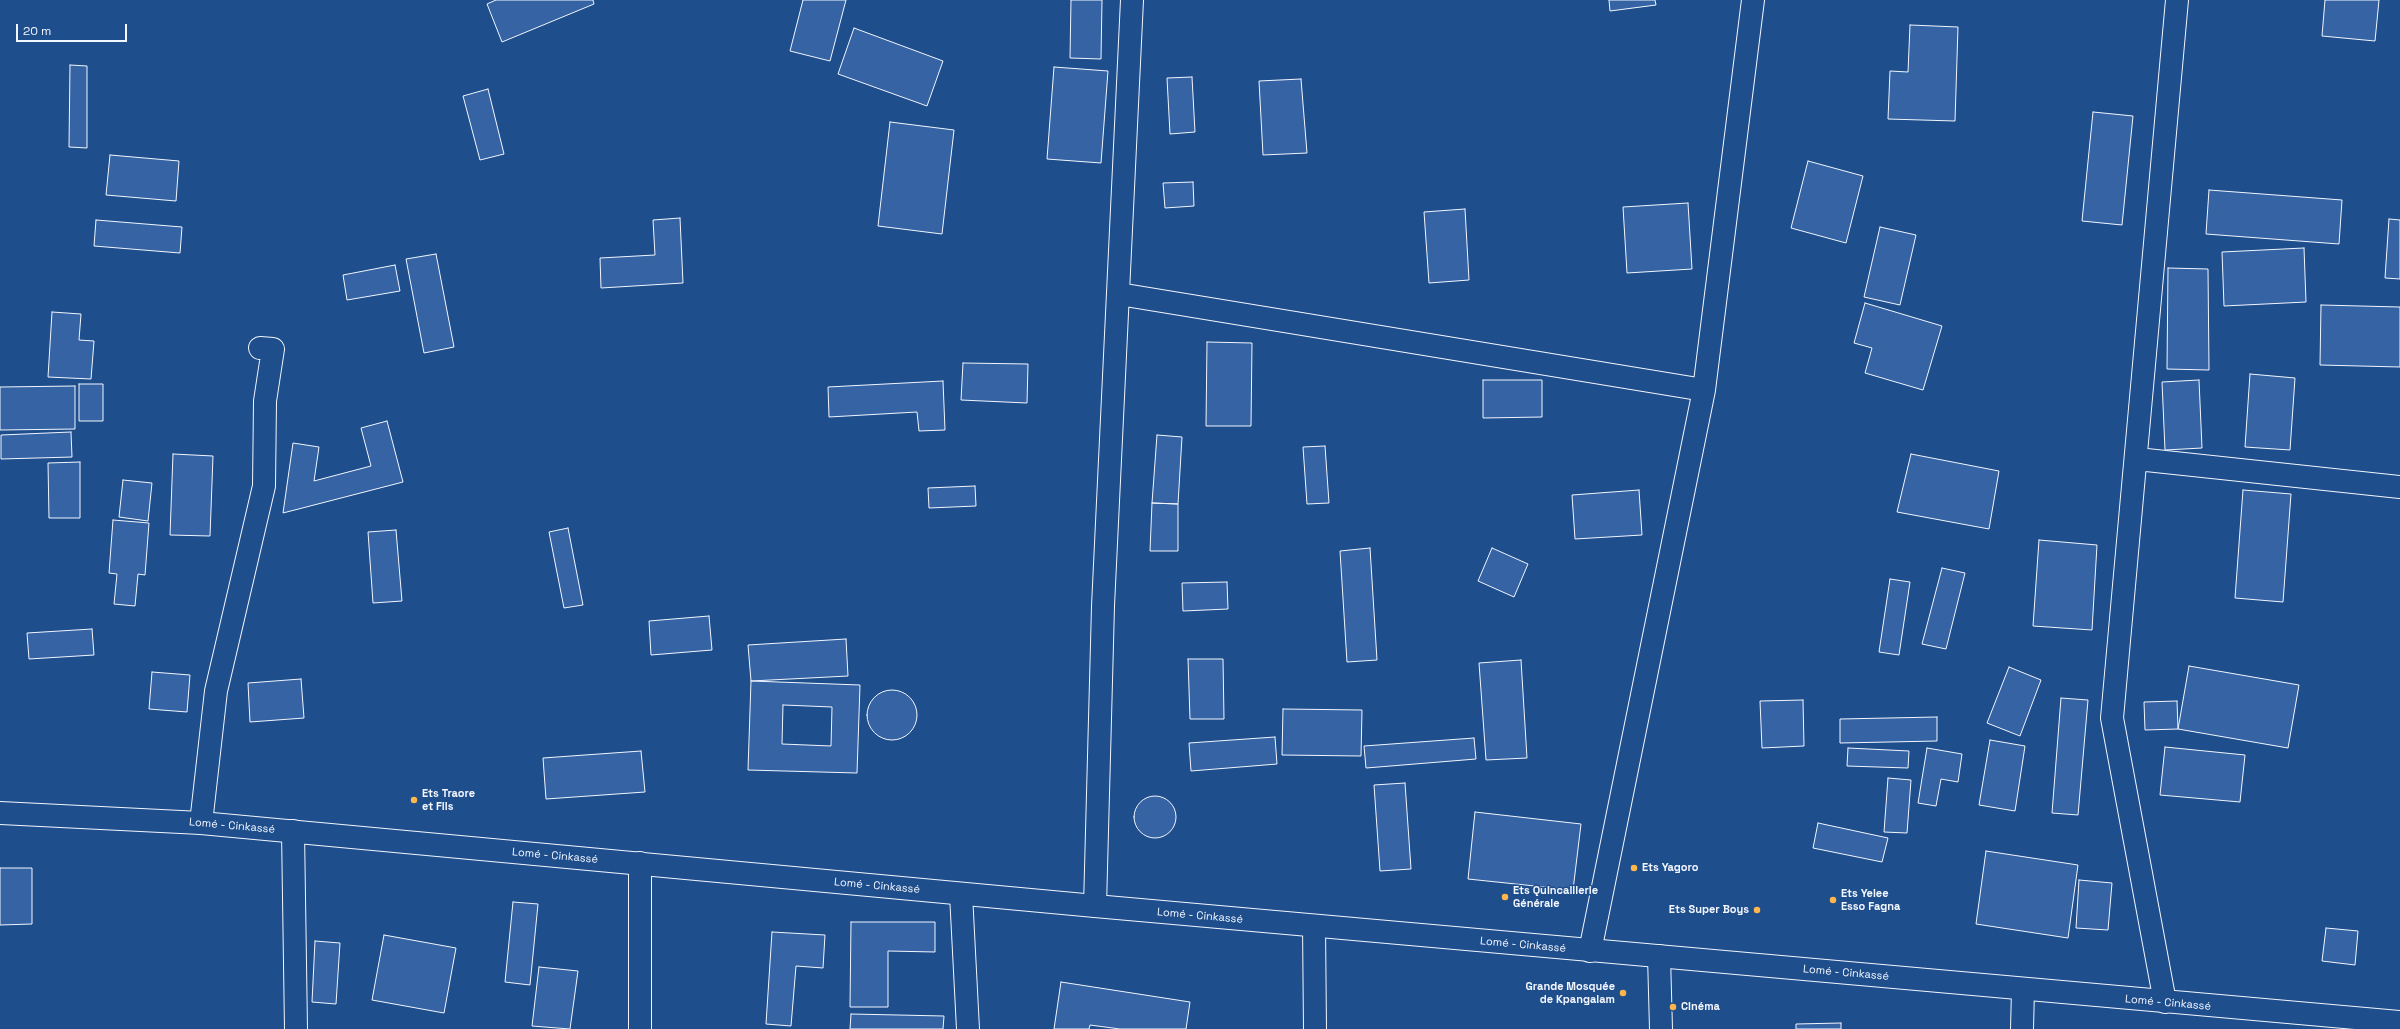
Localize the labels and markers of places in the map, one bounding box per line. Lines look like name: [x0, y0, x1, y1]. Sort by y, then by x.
place label: Ets Traore et Fils: [422, 787, 475, 813]
marker: Ets Traore et Fils: [409, 795, 419, 805]
place label: Ets Yagoro: [1642, 861, 1698, 875]
marker: Ets Yagoro: [1629, 863, 1639, 873]
place label: Ets Quincaillerie Générale: [1513, 884, 1598, 910]
place label: Ets Yelee Esso Fagna: [1841, 887, 1900, 913]
marker: Ets Quincaillerie Générale: [1500, 892, 1510, 902]
marker: Ets Yelee Esso Fagna: [1828, 895, 1838, 905]
place label: Ets Super Boys: [1669, 903, 1749, 917]
marker: Ets Super Boys: [1752, 905, 1762, 915]
place label: Grande Mosquée de Kpangalam: [1526, 980, 1615, 1006]
marker: Grande Mosquée de Kpangalam: [1618, 988, 1628, 998]
place label: Cinéma: [1681, 1000, 1720, 1014]
marker: Cinéma: [1668, 1002, 1678, 1012]

